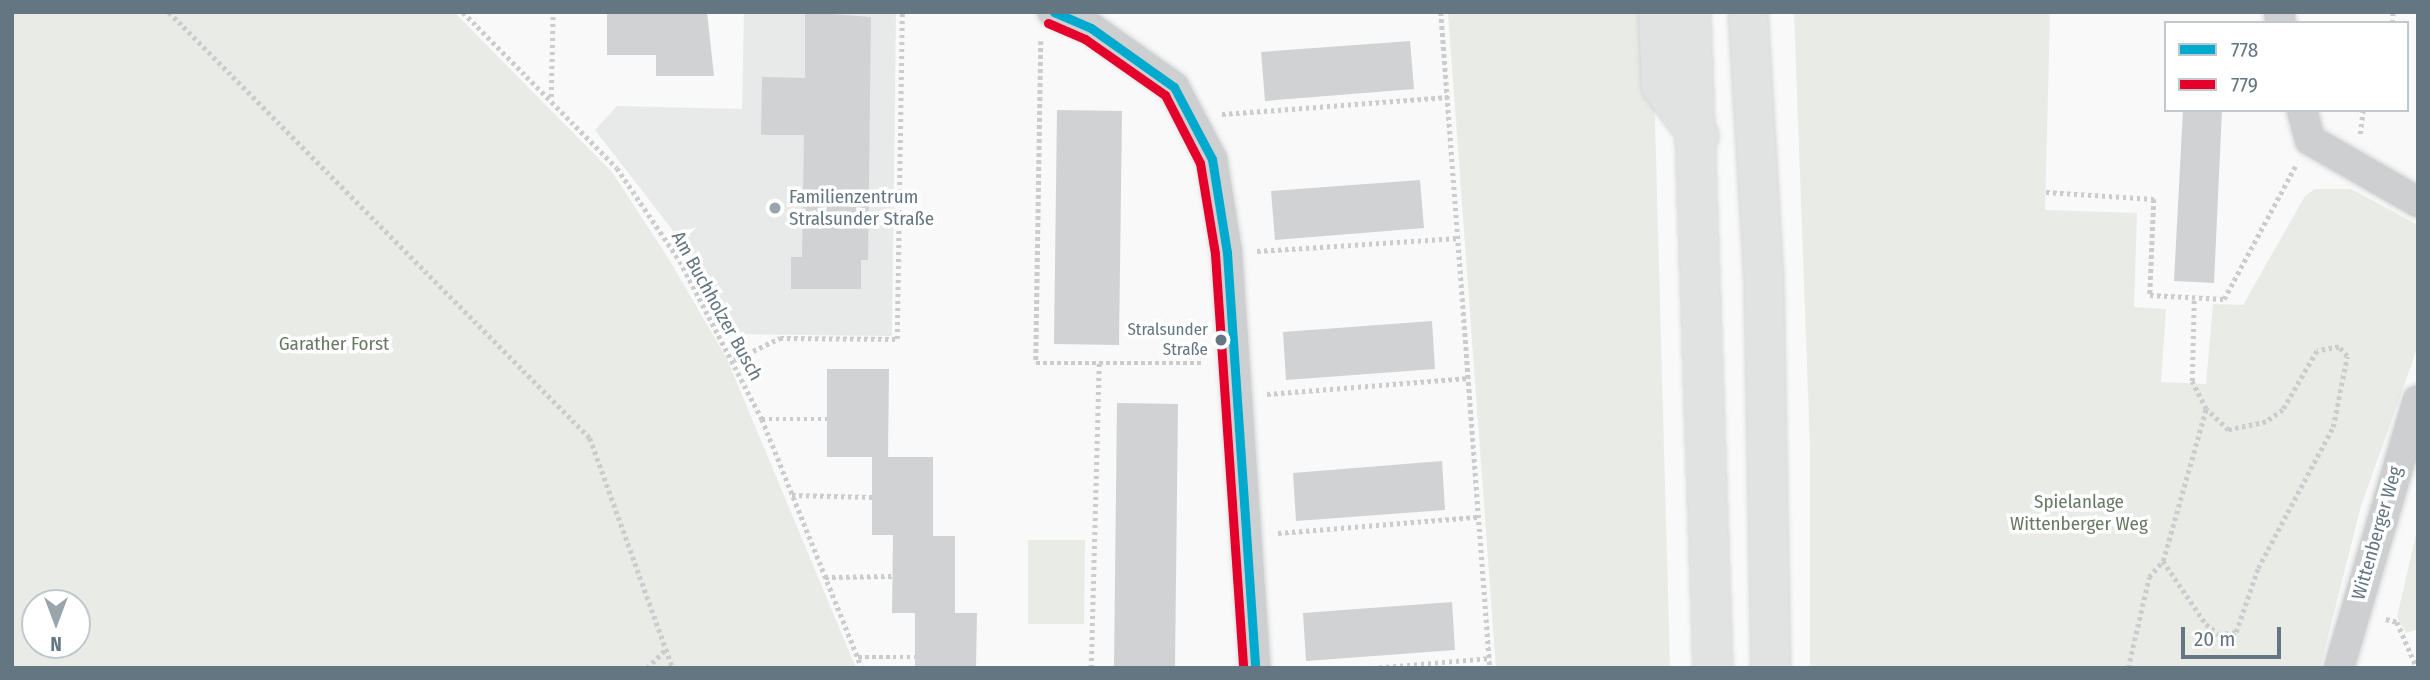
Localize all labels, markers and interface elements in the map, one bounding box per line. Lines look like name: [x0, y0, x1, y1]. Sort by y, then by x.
legend: [2164, 21, 2409, 112]
text: 778: [2231, 37, 2258, 63]
text: 779: [2231, 72, 2258, 98]
place label: Familienzentrum Stralsunder Straße: [789, 186, 934, 230]
marker: Familienzentrum Stralsunder Straße: [767, 200, 783, 216]
street label: Am Buchholzer Busch: [666, 227, 768, 385]
place label: Stralsunder Straße: [1127, 320, 1208, 360]
park label: Garather Forst: [279, 333, 389, 355]
marker: Stralsunder Straße: [1214, 333, 1228, 347]
street label: Wittenberger Weg: [2347, 464, 2407, 602]
park label: Spielanlage Wittenberger Weg: [2010, 491, 2148, 535]
north arrow: [21, 589, 91, 659]
scale bar: [2185, 614, 2285, 658]
text: 20 m: [2194, 626, 2235, 652]
text: N: [50, 632, 62, 655]

